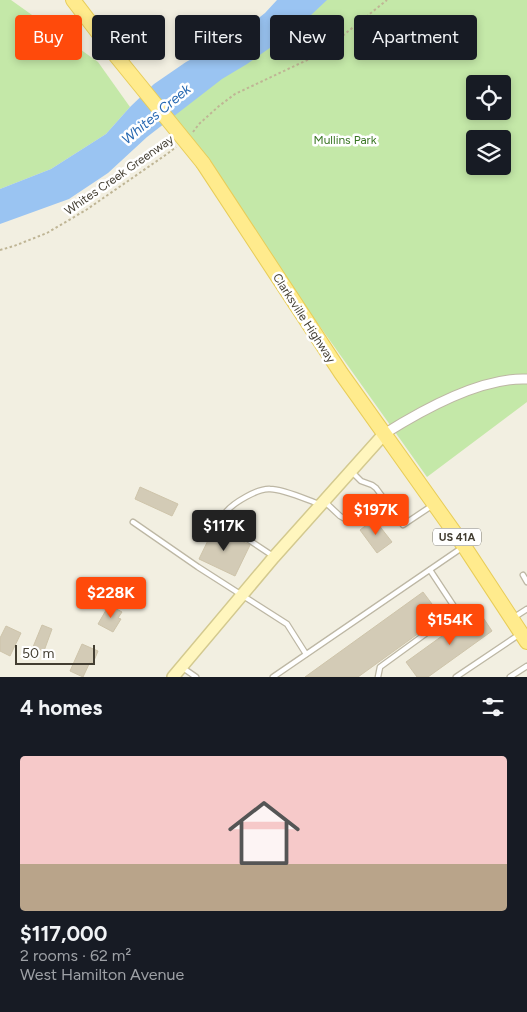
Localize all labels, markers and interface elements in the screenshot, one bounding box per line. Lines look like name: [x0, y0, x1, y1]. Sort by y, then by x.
chip: Buy: [15, 15, 82, 60]
chip: Rent: [92, 15, 165, 60]
chip: Filters: [175, 15, 260, 60]
chip: New: [270, 15, 344, 60]
chip: Apartment: [354, 15, 477, 60]
map controls: [466, 75, 511, 175]
button: locate: [466, 75, 511, 120]
water label: Whites Creek: [118, 80, 195, 148]
button: layers: [466, 130, 511, 175]
street label: Whites Creek Greenway: [62, 132, 177, 218]
park label: Mullins Park: [314, 133, 377, 147]
street label: Clarksville Highway: [270, 271, 338, 366]
pin: $197K: [341, 494, 411, 536]
text: $197K: [354, 500, 398, 519]
pin: $117K: [189, 510, 259, 552]
text: $117K: [203, 516, 245, 535]
road number: US 41A: [433, 528, 481, 546]
pin: $228K: [76, 576, 146, 619]
text: $228K: [87, 583, 135, 602]
pin: $154K: [415, 604, 485, 646]
text: $154K: [427, 610, 473, 629]
scale bar: [15, 642, 95, 665]
text: 50 m: [22, 645, 54, 662]
icon: filters: [479, 693, 507, 721]
text: 4 homes: [20, 695, 102, 720]
icon: home: [219, 788, 309, 878]
text: $117,000: [20, 921, 107, 946]
text: 2 rooms · 62 m²: [20, 946, 131, 965]
text: West Hamilton Avenue: [20, 965, 184, 984]

